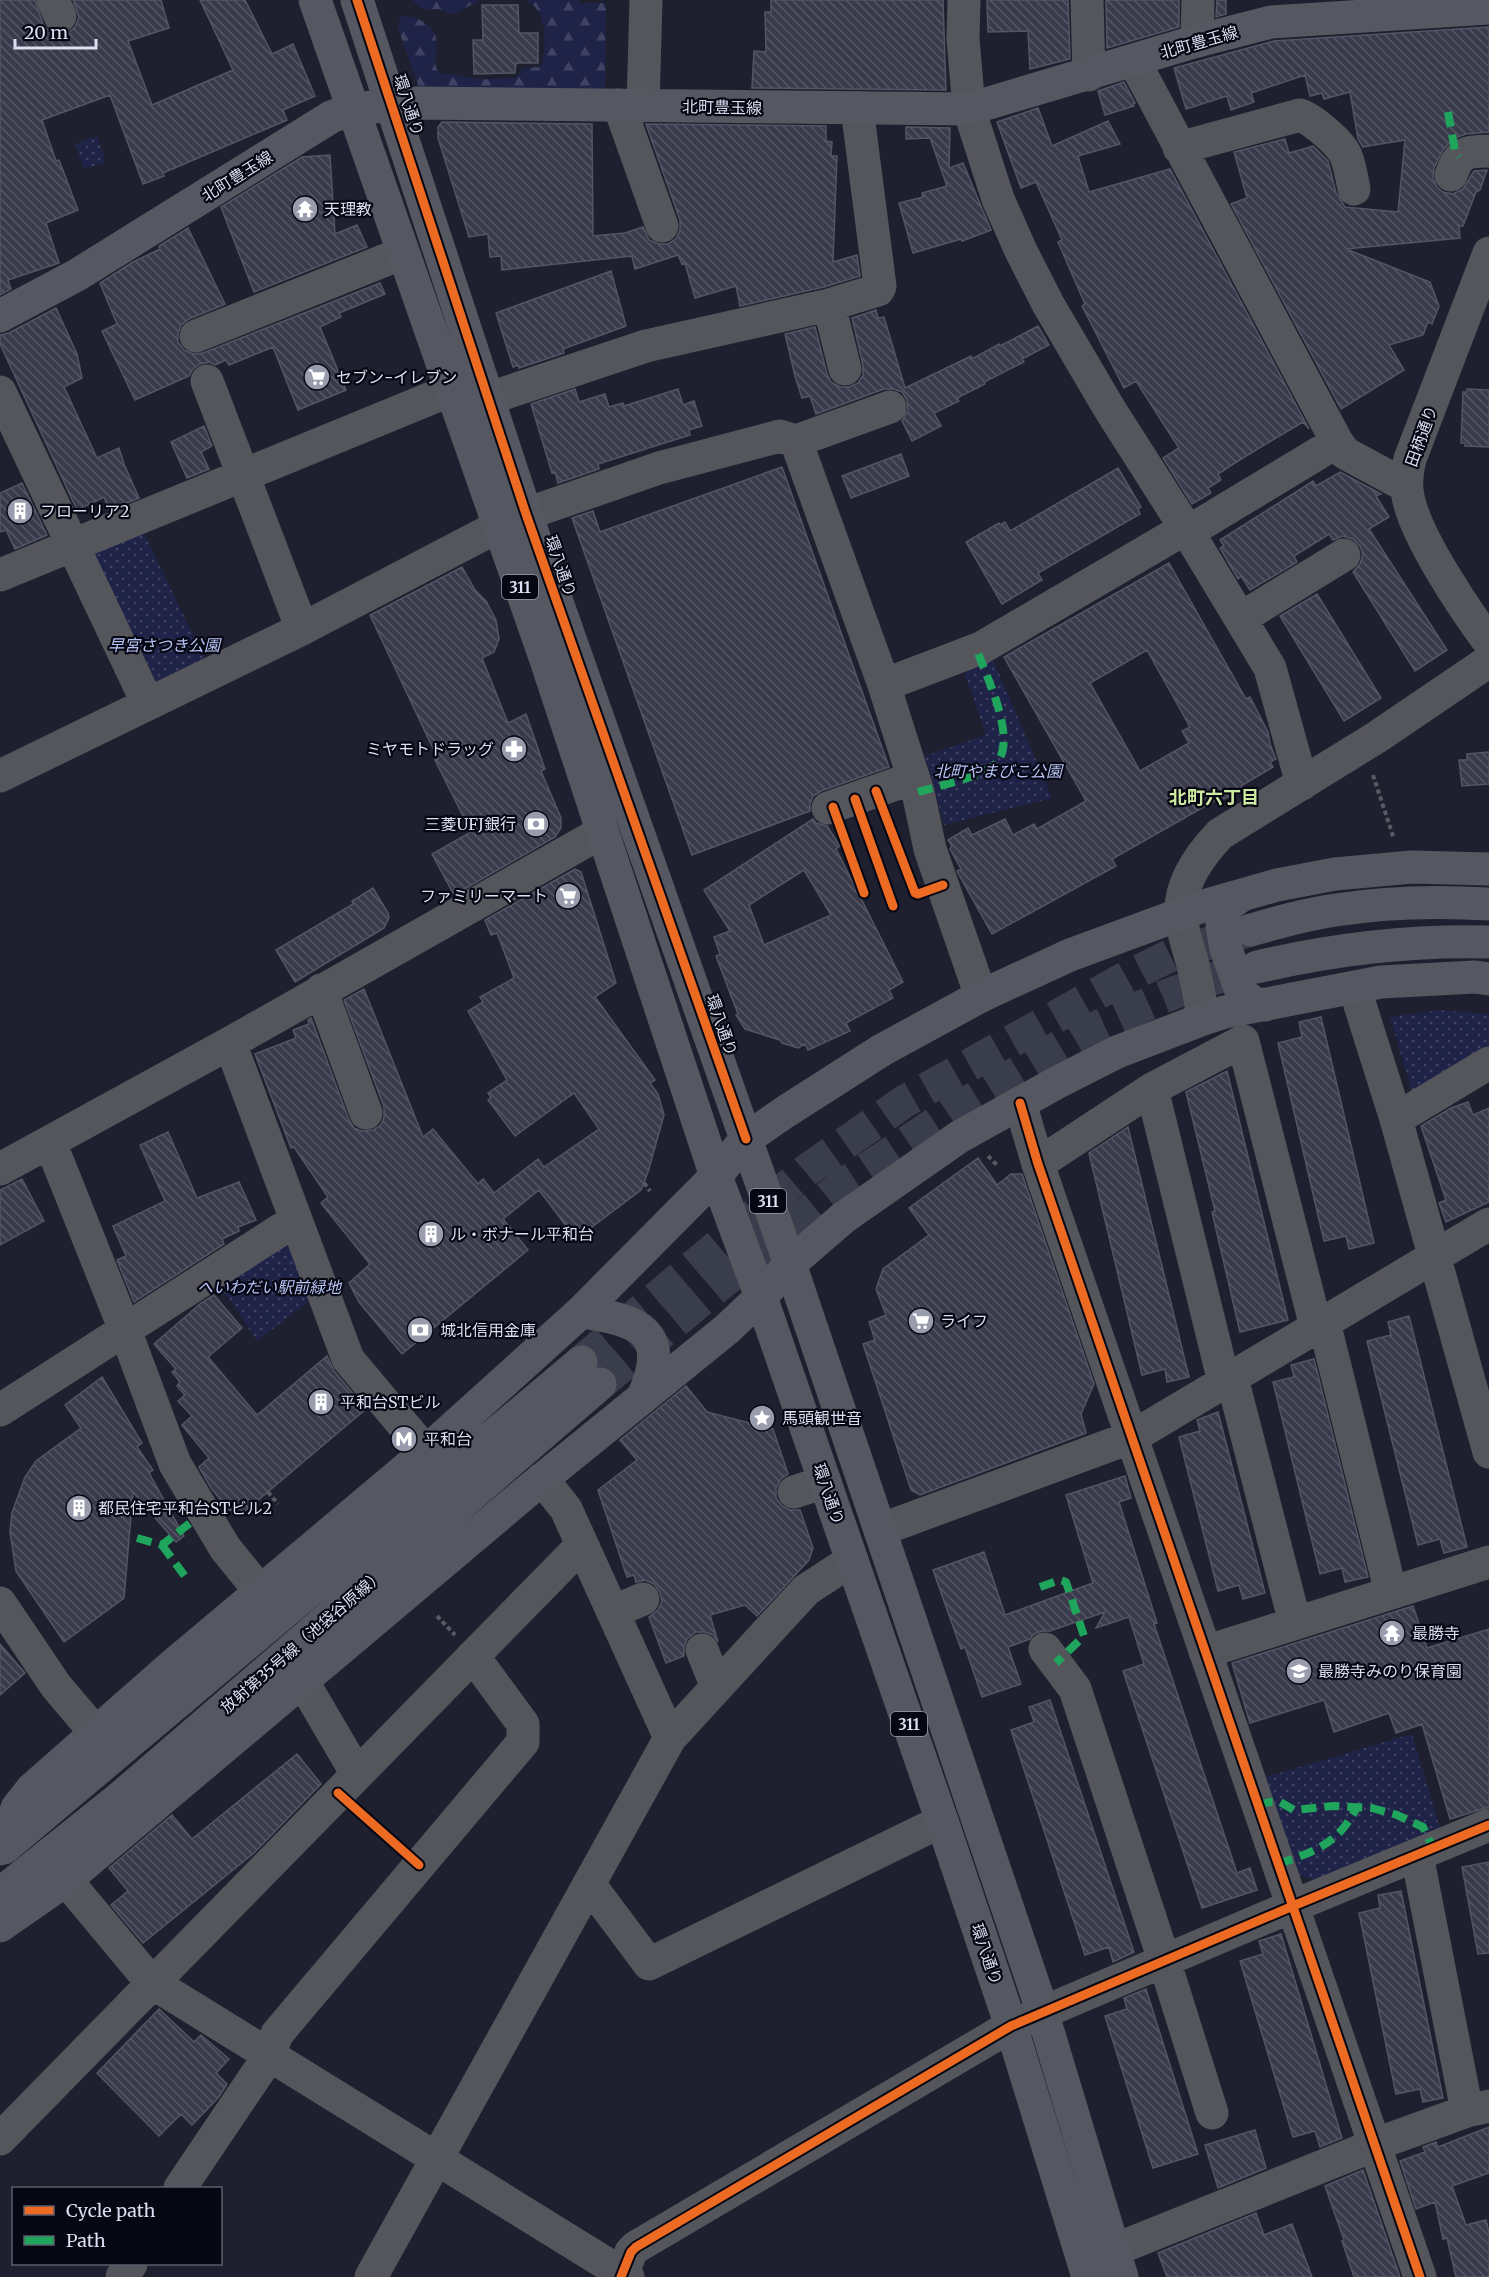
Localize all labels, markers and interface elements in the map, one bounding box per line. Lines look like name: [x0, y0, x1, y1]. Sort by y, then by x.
scale bar: [15, 12, 96, 50]
text: 20 m: [24, 21, 68, 44]
street label: 北町豊玉線: [1158, 21, 1240, 63]
street label: 環八通り: [390, 71, 428, 139]
street label: 北町豊玉線: [682, 96, 762, 118]
street label: 北町豊玉線: [198, 146, 276, 206]
temple icon: 天理教: [290, 194, 320, 224]
place label: 天理教: [324, 199, 372, 219]
supermarket icon: セブン-イレブン: [302, 362, 332, 392]
place label: セブン-イレブン: [336, 367, 457, 387]
street label: 田柄通り: [1401, 403, 1441, 469]
building icon: フローリア2: [5, 496, 35, 526]
place label: フローリア2: [40, 501, 130, 521]
street label: 環八通り: [541, 532, 581, 600]
road number: 311: [502, 575, 538, 599]
park label: 早宮さつき公園: [108, 635, 222, 655]
pharmacy icon: ミヤモトドラッグ: [499, 734, 529, 764]
place label: ミヤモトドラッグ: [366, 739, 494, 759]
park label: 北町やまびこ公園: [934, 761, 1064, 781]
district label: 北町六丁目: [1169, 786, 1259, 809]
bank icon: 三菱UFJ銀行: [521, 809, 551, 839]
place label: 三菱UFJ銀行: [424, 814, 516, 834]
supermarket icon: ファミリーマート: [553, 881, 583, 911]
place label: ファミリーマート: [420, 886, 548, 906]
street label: 環八通り: [702, 991, 742, 1059]
road number: 311: [750, 1189, 786, 1213]
building icon: ル・ボナール平和台: [416, 1219, 446, 1249]
place label: ル・ボナール平和台: [450, 1224, 594, 1244]
park label: へいわだい駅前緑地: [197, 1277, 343, 1297]
supermarket icon: ライフ: [906, 1306, 936, 1336]
place label: ライフ: [940, 1311, 988, 1331]
bank icon: 城北信用金庫: [405, 1315, 435, 1345]
place label: 城北信用金庫: [440, 1320, 536, 1340]
building icon: 平和台STビル: [306, 1387, 336, 1417]
place label: 平和台STビル: [340, 1392, 440, 1412]
place icon: 馬頭観世音: [747, 1403, 777, 1433]
place label: 馬頭観世音: [782, 1408, 862, 1428]
metro station icon: 平和台: [389, 1424, 419, 1454]
place label: 平和台: [424, 1429, 472, 1449]
street label: 環八通り: [809, 1460, 849, 1528]
building icon: 都民住宅平和台STビル2: [64, 1493, 94, 1523]
place label: 都民住宅平和台STビル2: [98, 1498, 272, 1518]
street label: 放射第35号線（池袋谷原線）: [216, 1565, 388, 1717]
temple icon: 最勝寺: [1377, 1618, 1407, 1648]
place label: 最勝寺: [1412, 1623, 1460, 1643]
school or university icon: 最勝寺みのり保育園: [1284, 1656, 1314, 1686]
place label: 最勝寺みのり保育園: [1318, 1661, 1462, 1681]
road number: 311: [891, 1712, 927, 1736]
street label: 環八通り: [967, 1920, 1007, 1988]
legend: [12, 2187, 222, 2265]
text: Cycle path: [66, 2199, 156, 2222]
text: Path: [66, 2229, 106, 2252]

